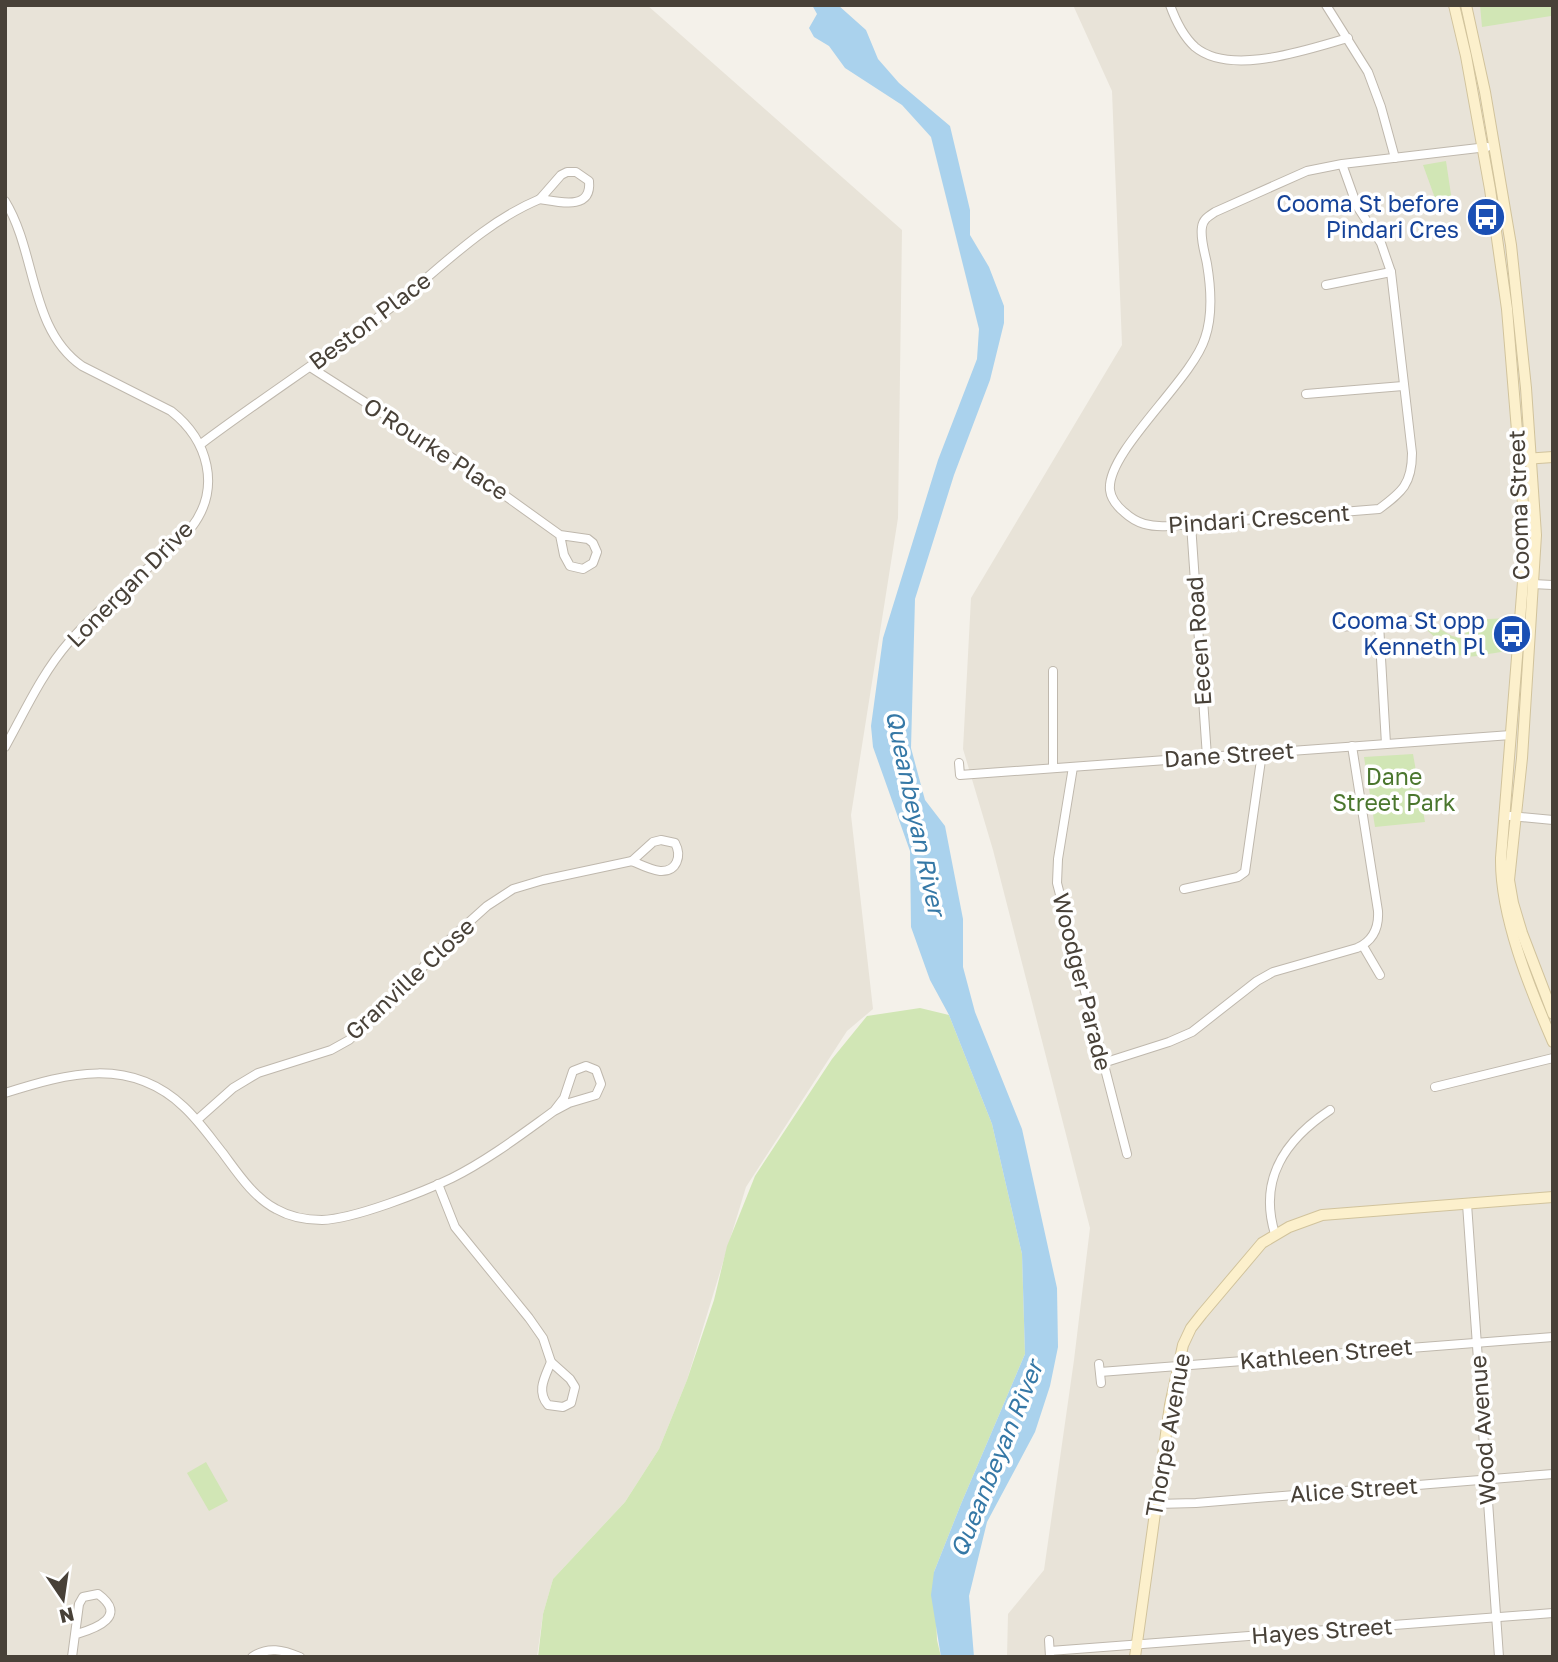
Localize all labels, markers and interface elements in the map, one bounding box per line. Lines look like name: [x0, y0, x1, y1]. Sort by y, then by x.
place label: Cooma St before Pindari Cres: [1276, 189, 1459, 243]
bus stop icon: Cooma St before Pindari Cres: [1465, 196, 1507, 238]
street label: Beston Place: [303, 265, 436, 375]
street label: O'Rourke Place: [359, 391, 514, 505]
street label: Cooma Street: [1501, 429, 1535, 581]
street label: Pindari Crescent: [1167, 498, 1351, 538]
street label: Lonergan Drive: [60, 514, 198, 652]
street label: Eecen Road: [1180, 576, 1216, 707]
place label: Cooma St opp Kenneth Pl: [1331, 606, 1485, 660]
bus stop icon: Cooma St opp Kenneth Pl: [1491, 613, 1533, 655]
water label: Queanbeyan River: [880, 708, 953, 922]
street label: Dane Street: [1163, 735, 1295, 773]
park label: Dane Street Park: [1332, 762, 1456, 816]
street label: Woodger Parade: [1047, 890, 1119, 1074]
street label: Granville Close: [339, 911, 480, 1045]
street label: Kathleen Street: [1238, 1331, 1414, 1375]
street label: Thorpe Avenue: [1139, 1351, 1195, 1519]
water label: Queanbeyan River: [943, 1353, 1050, 1561]
street label: Wood Avenue: [1463, 1354, 1501, 1506]
street label: Alice Street: [1289, 1471, 1419, 1507]
north arrow: [28, 1564, 98, 1634]
text: N: [57, 1603, 77, 1629]
street label: Hayes Street: [1250, 1611, 1394, 1649]

